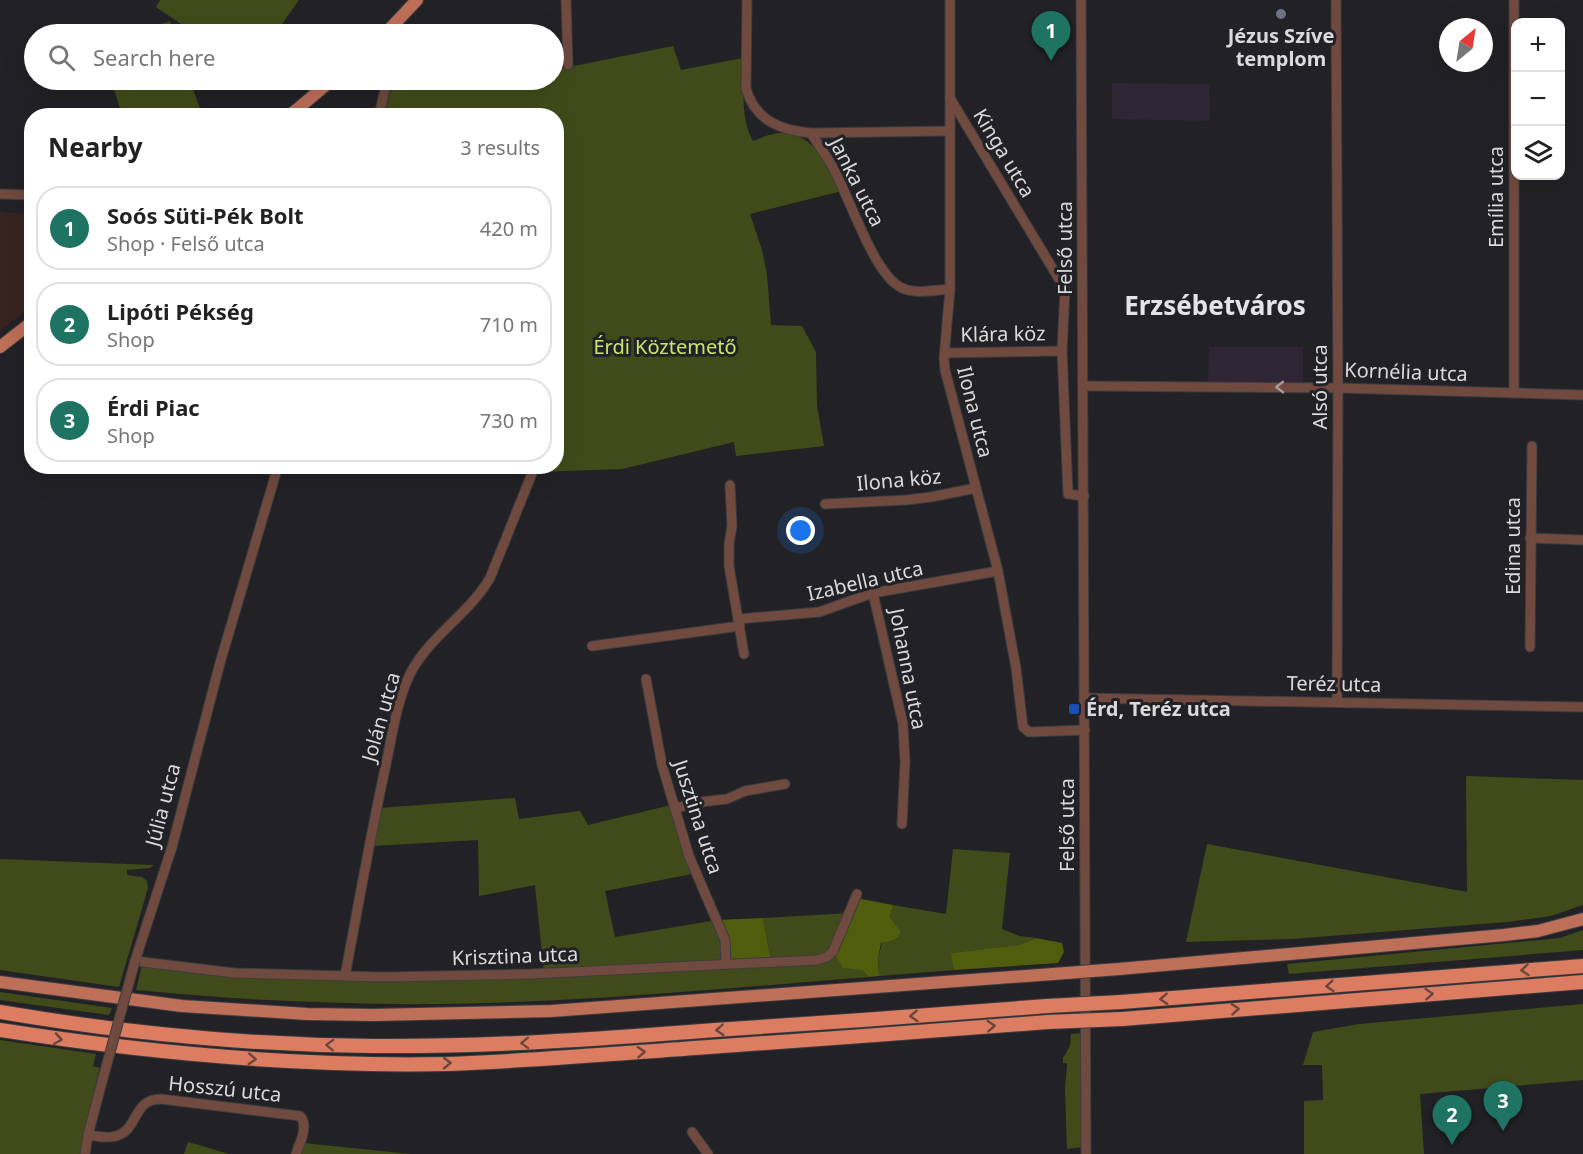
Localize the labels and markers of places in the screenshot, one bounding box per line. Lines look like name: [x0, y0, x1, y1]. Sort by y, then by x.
marker: Jézus Szíve templom: [1274, 7, 1288, 21]
pin: 1: [1032, 11, 1070, 61]
place label: Jézus Szíve templom: [1226, 22, 1334, 72]
place label: Érd, Teréz utca: [1086, 695, 1231, 722]
marker: Érd, Teréz utca: [1067, 702, 1081, 716]
pin: 3: [1484, 1082, 1522, 1131]
pin: 2: [1432, 1096, 1472, 1145]

